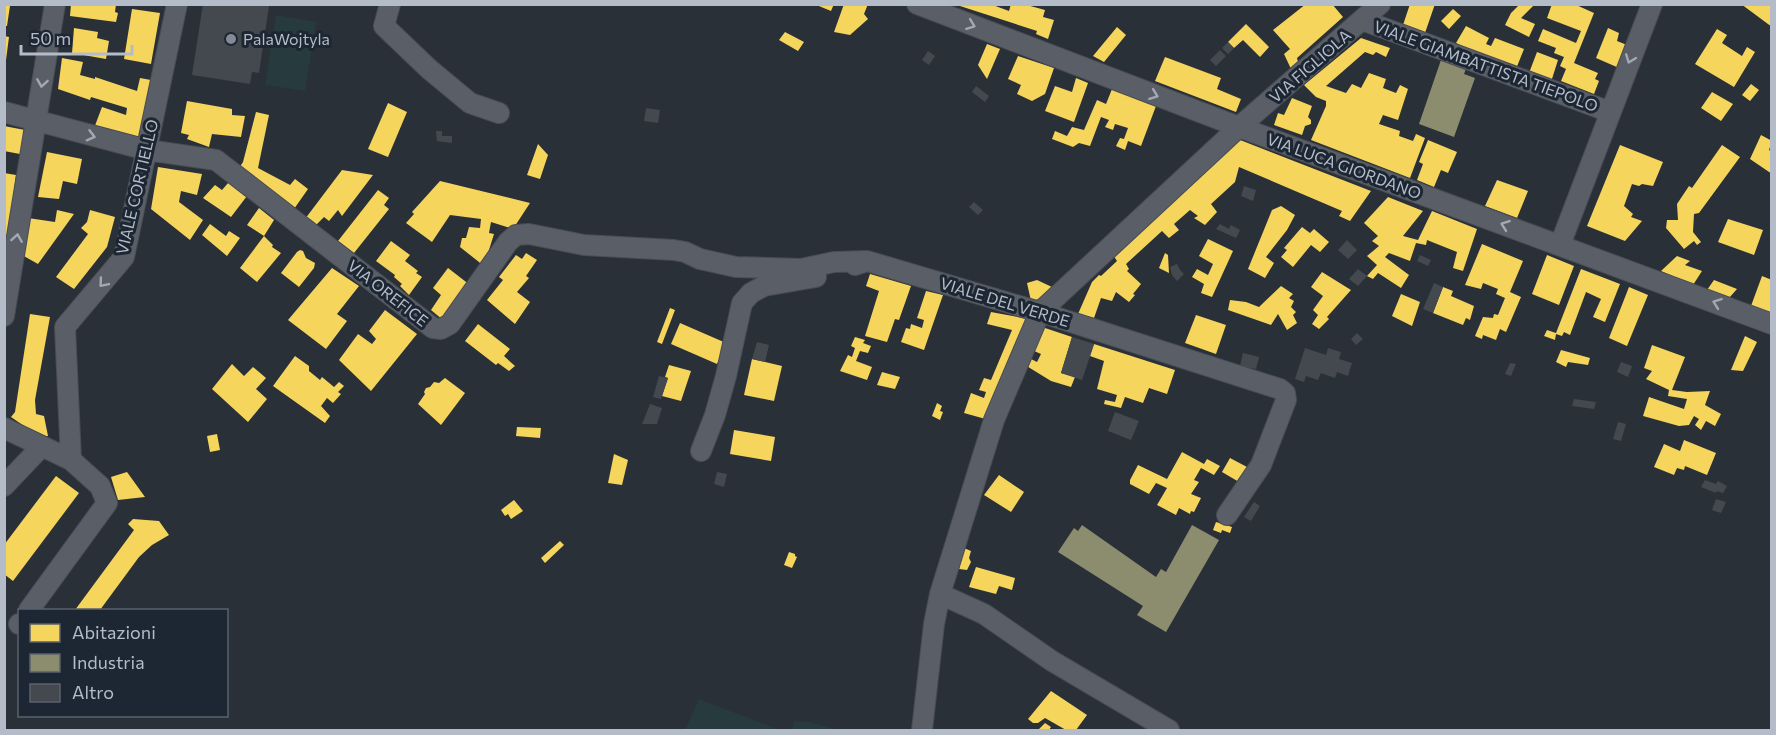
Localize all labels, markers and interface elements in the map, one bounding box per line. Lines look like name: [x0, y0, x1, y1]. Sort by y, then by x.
street label: VIALE GIAMBATTISTA TIEPOLO: [1372, 16, 1601, 115]
scale bar: [21, 18, 132, 56]
one-way arrow: [966, 18, 976, 31]
street label: VIA FIGLIOLA: [1265, 25, 1354, 106]
text: 50 m: [30, 27, 71, 49]
place label: PalaWojtyla: [243, 29, 330, 48]
marker: PalaWojtyla: [224, 32, 238, 46]
one-way arrow: [1625, 53, 1638, 64]
one-way arrow: [37, 78, 49, 88]
one-way arrow: [1148, 87, 1158, 100]
street label: VIALE CORTIELLO: [112, 118, 161, 256]
one-way arrow: [86, 128, 96, 141]
street label: VIA LUCA GIORDANO: [1264, 129, 1424, 202]
one-way arrow: [1500, 219, 1511, 232]
one-way arrow: [10, 233, 23, 243]
street label: VIA OREFICE: [344, 255, 432, 330]
street label: VIALE DEL VERDE: [938, 273, 1072, 330]
one-way arrow: [99, 276, 110, 287]
one-way arrow: [1712, 298, 1722, 311]
legend: [18, 609, 228, 717]
text: Abitazioni: [72, 621, 156, 643]
text: Industria: [72, 651, 145, 673]
text: Altro: [72, 681, 114, 703]

